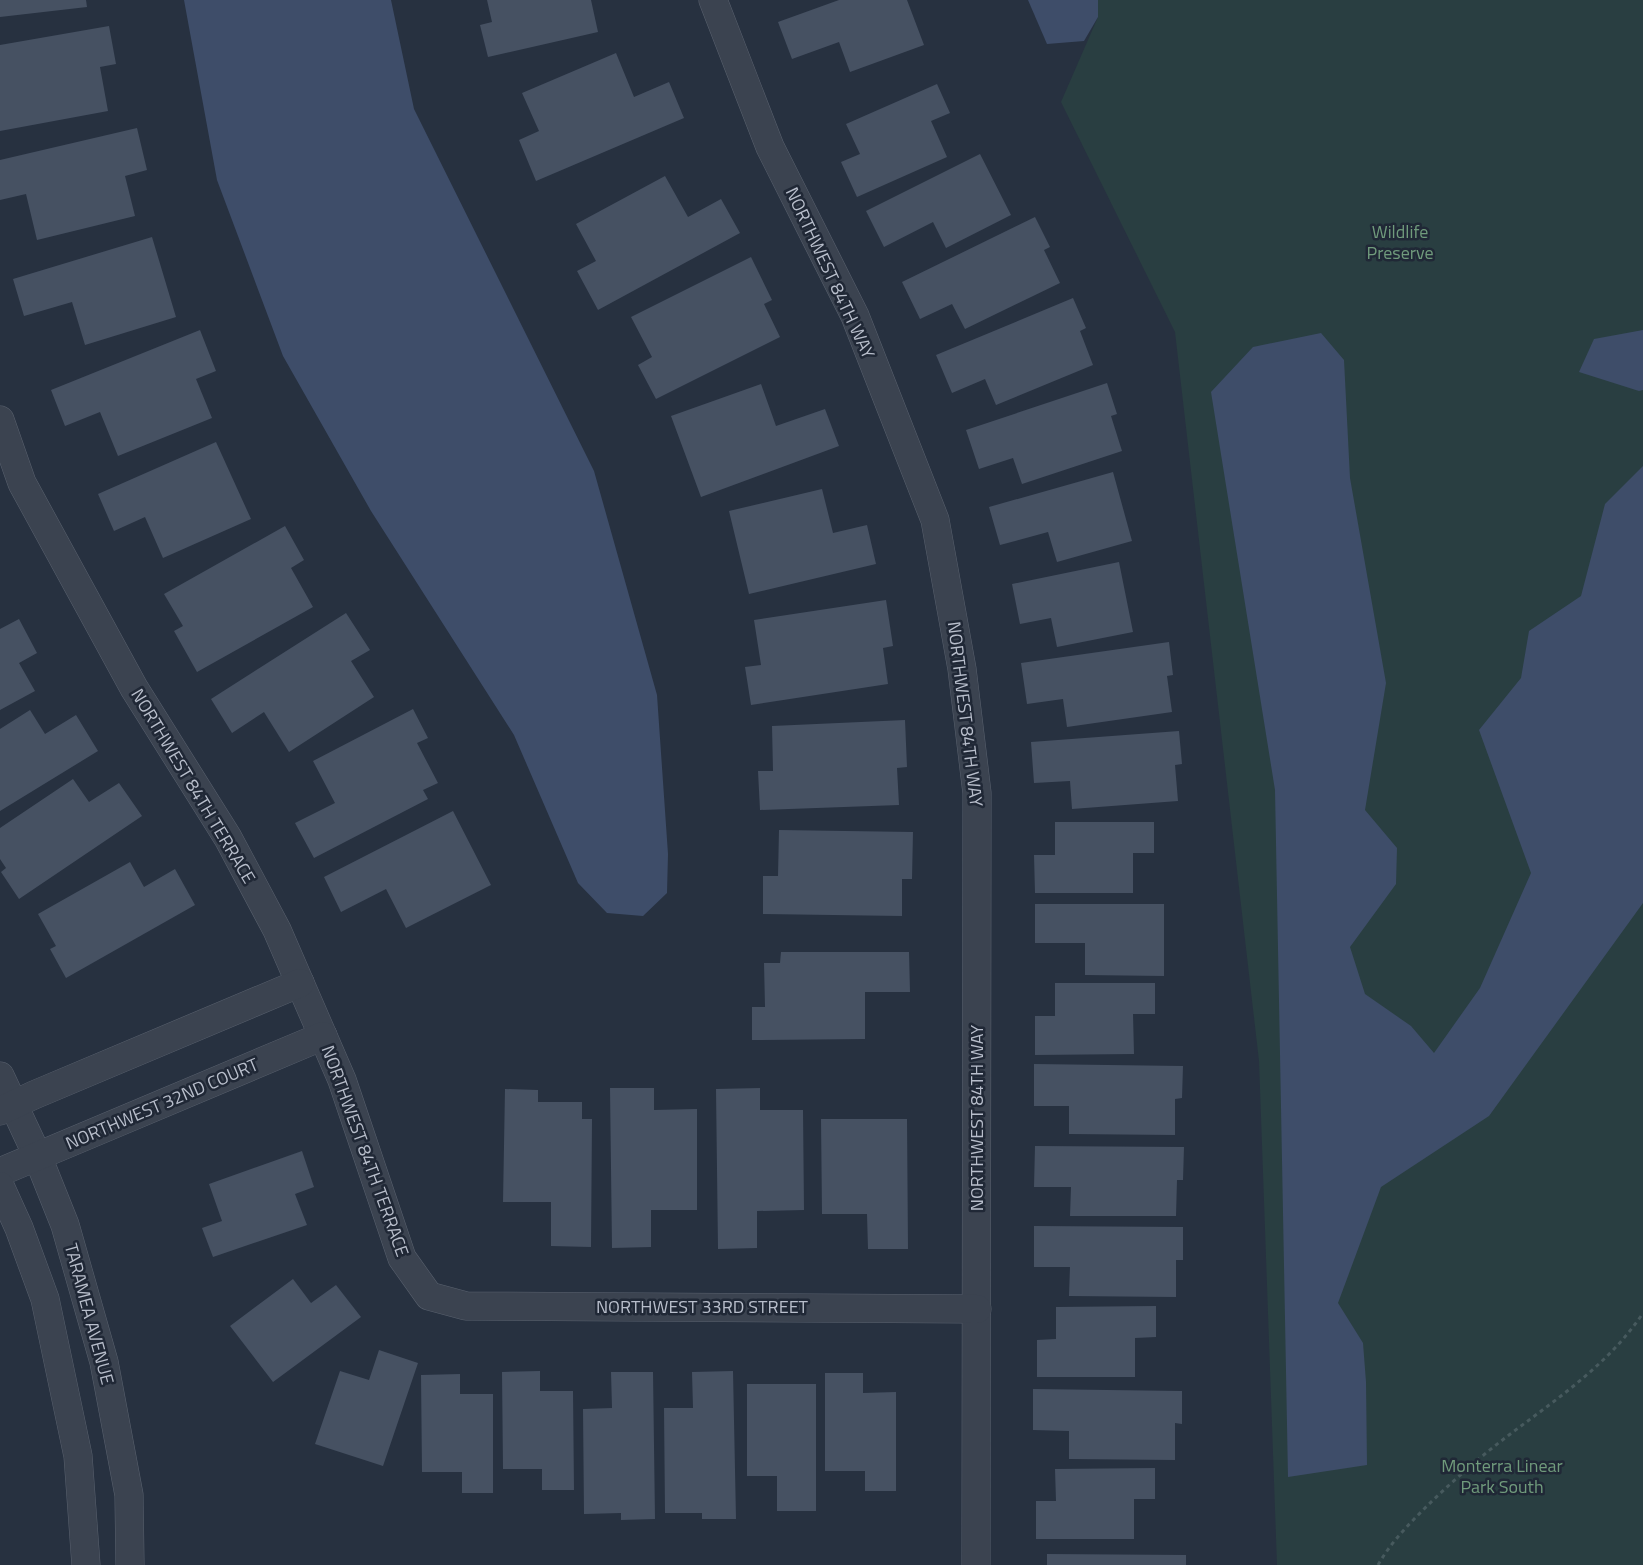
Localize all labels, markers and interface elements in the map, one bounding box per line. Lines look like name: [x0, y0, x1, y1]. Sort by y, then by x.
street label: NORTHWEST 84TH WAY: [779, 183, 882, 363]
park label: Wildlife Preserve: [1366, 218, 1434, 266]
street label: NORTHWEST 84TH WAY: [941, 620, 990, 808]
street label: NORTHWEST 84TH TERRACE: [124, 683, 262, 888]
street label: NORTHWEST 84TH WAY: [963, 1024, 990, 1211]
street label: NORTHWEST 84TH TERRACE: [315, 1041, 416, 1260]
street label: NORTHWEST 32ND COURT: [61, 1050, 263, 1156]
street label: TARAMEA AVENUE: [58, 1240, 121, 1388]
street label: NORTHWEST 33RD STREET: [596, 1293, 809, 1320]
park label: Monterra Linear Park South: [1441, 1452, 1563, 1500]

